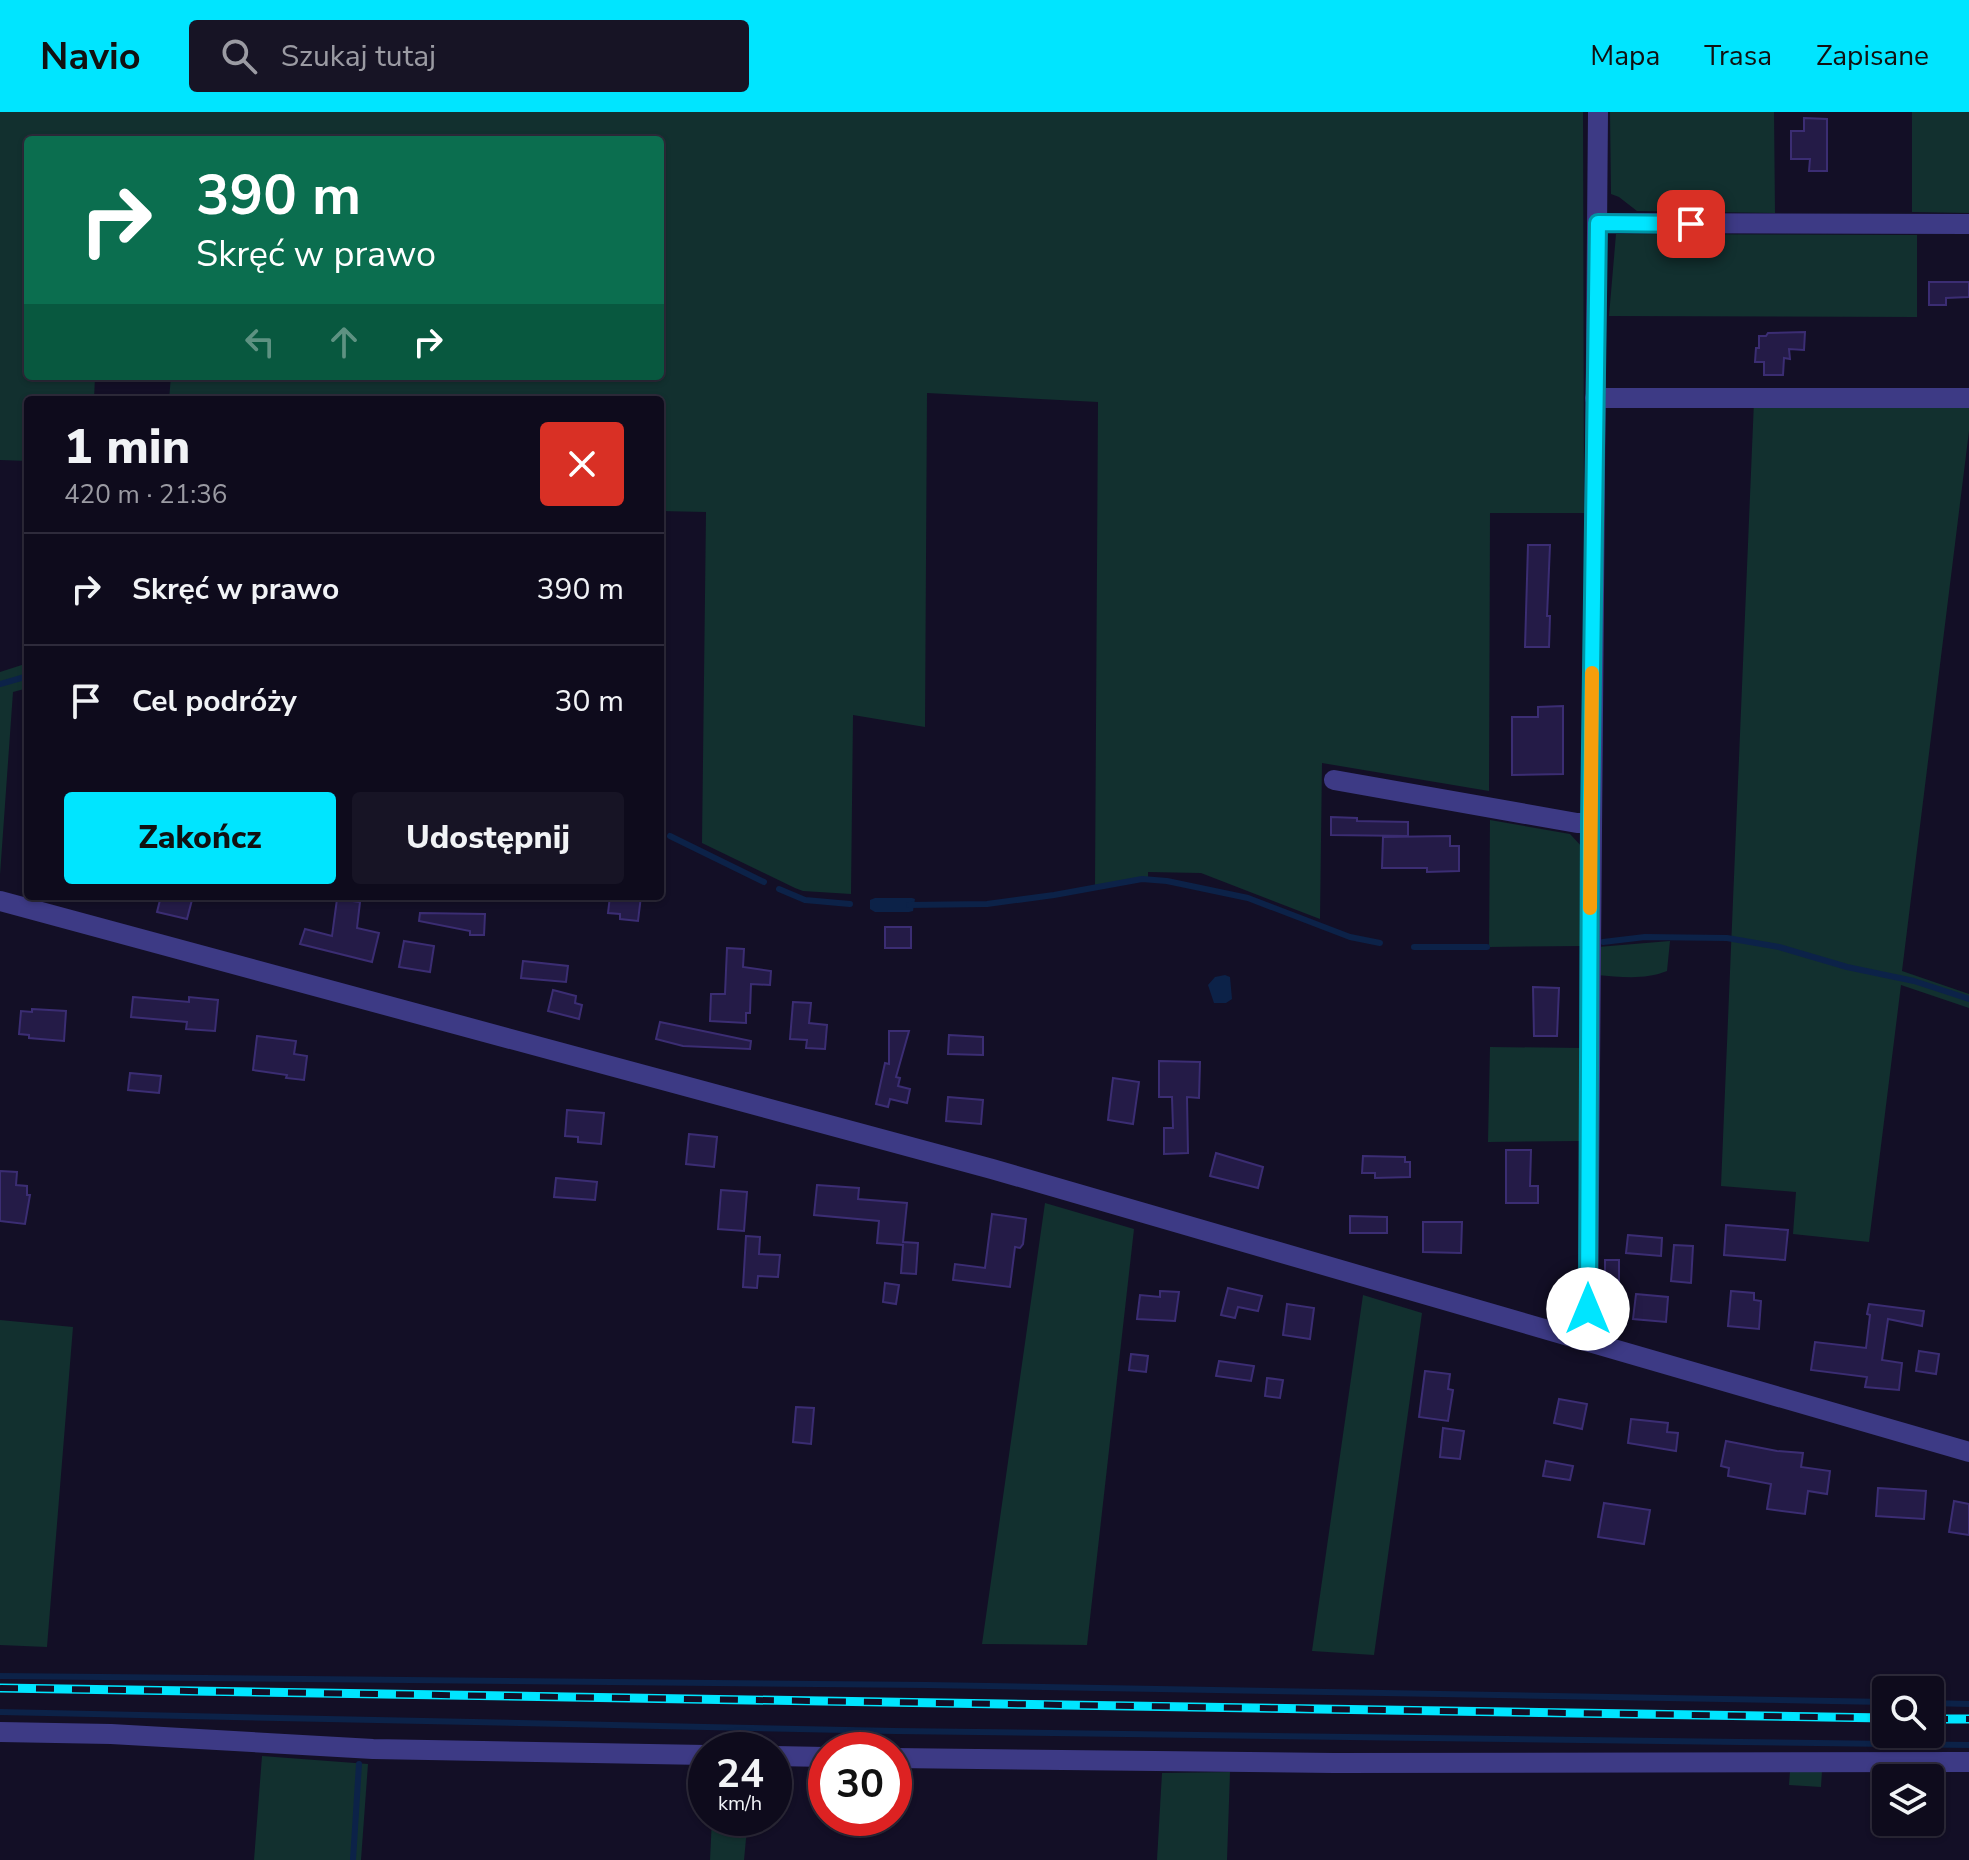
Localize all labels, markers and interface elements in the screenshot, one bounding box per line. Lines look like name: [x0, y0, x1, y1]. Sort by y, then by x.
search box: [189, 20, 749, 92]
text: Navio: [40, 31, 141, 82]
icon: search: [217, 34, 261, 78]
text: Szukaj tutaj: [281, 36, 436, 77]
text: Mapa: [1590, 37, 1660, 75]
text: Trasa: [1704, 37, 1772, 75]
text: Zapisane: [1816, 37, 1929, 75]
text: 390 m: [196, 157, 361, 234]
icon: right: [64, 168, 168, 272]
pin: [1657, 190, 1725, 258]
icon: arrive: [1669, 202, 1713, 246]
text: Skręć w prawo: [196, 230, 436, 279]
icon: left: [238, 320, 282, 364]
icon: ahead: [322, 320, 366, 364]
icon: right: [406, 320, 450, 364]
text: 1 min: [64, 414, 190, 480]
button: close: [540, 422, 624, 506]
text: 420 m · 21:36: [64, 477, 227, 512]
icon: right: [64, 567, 108, 611]
text: Skręć w prawo: [132, 569, 339, 610]
text: 390 m: [537, 569, 624, 610]
icon: arrive: [64, 679, 108, 723]
text: Cel podróży: [132, 681, 297, 722]
text: 30 m: [555, 681, 624, 722]
button: Zakończ: [64, 792, 336, 884]
button: Udostępnij: [352, 792, 624, 884]
position arrow: [1546, 1267, 1630, 1351]
map controls: [1872, 1676, 1944, 1836]
button: search: [1872, 1676, 1944, 1748]
speed limit sign: 30: [808, 1732, 912, 1836]
text: 24: [716, 1747, 764, 1801]
button: layers: [1872, 1764, 1944, 1836]
text: km/h: [718, 1790, 762, 1817]

